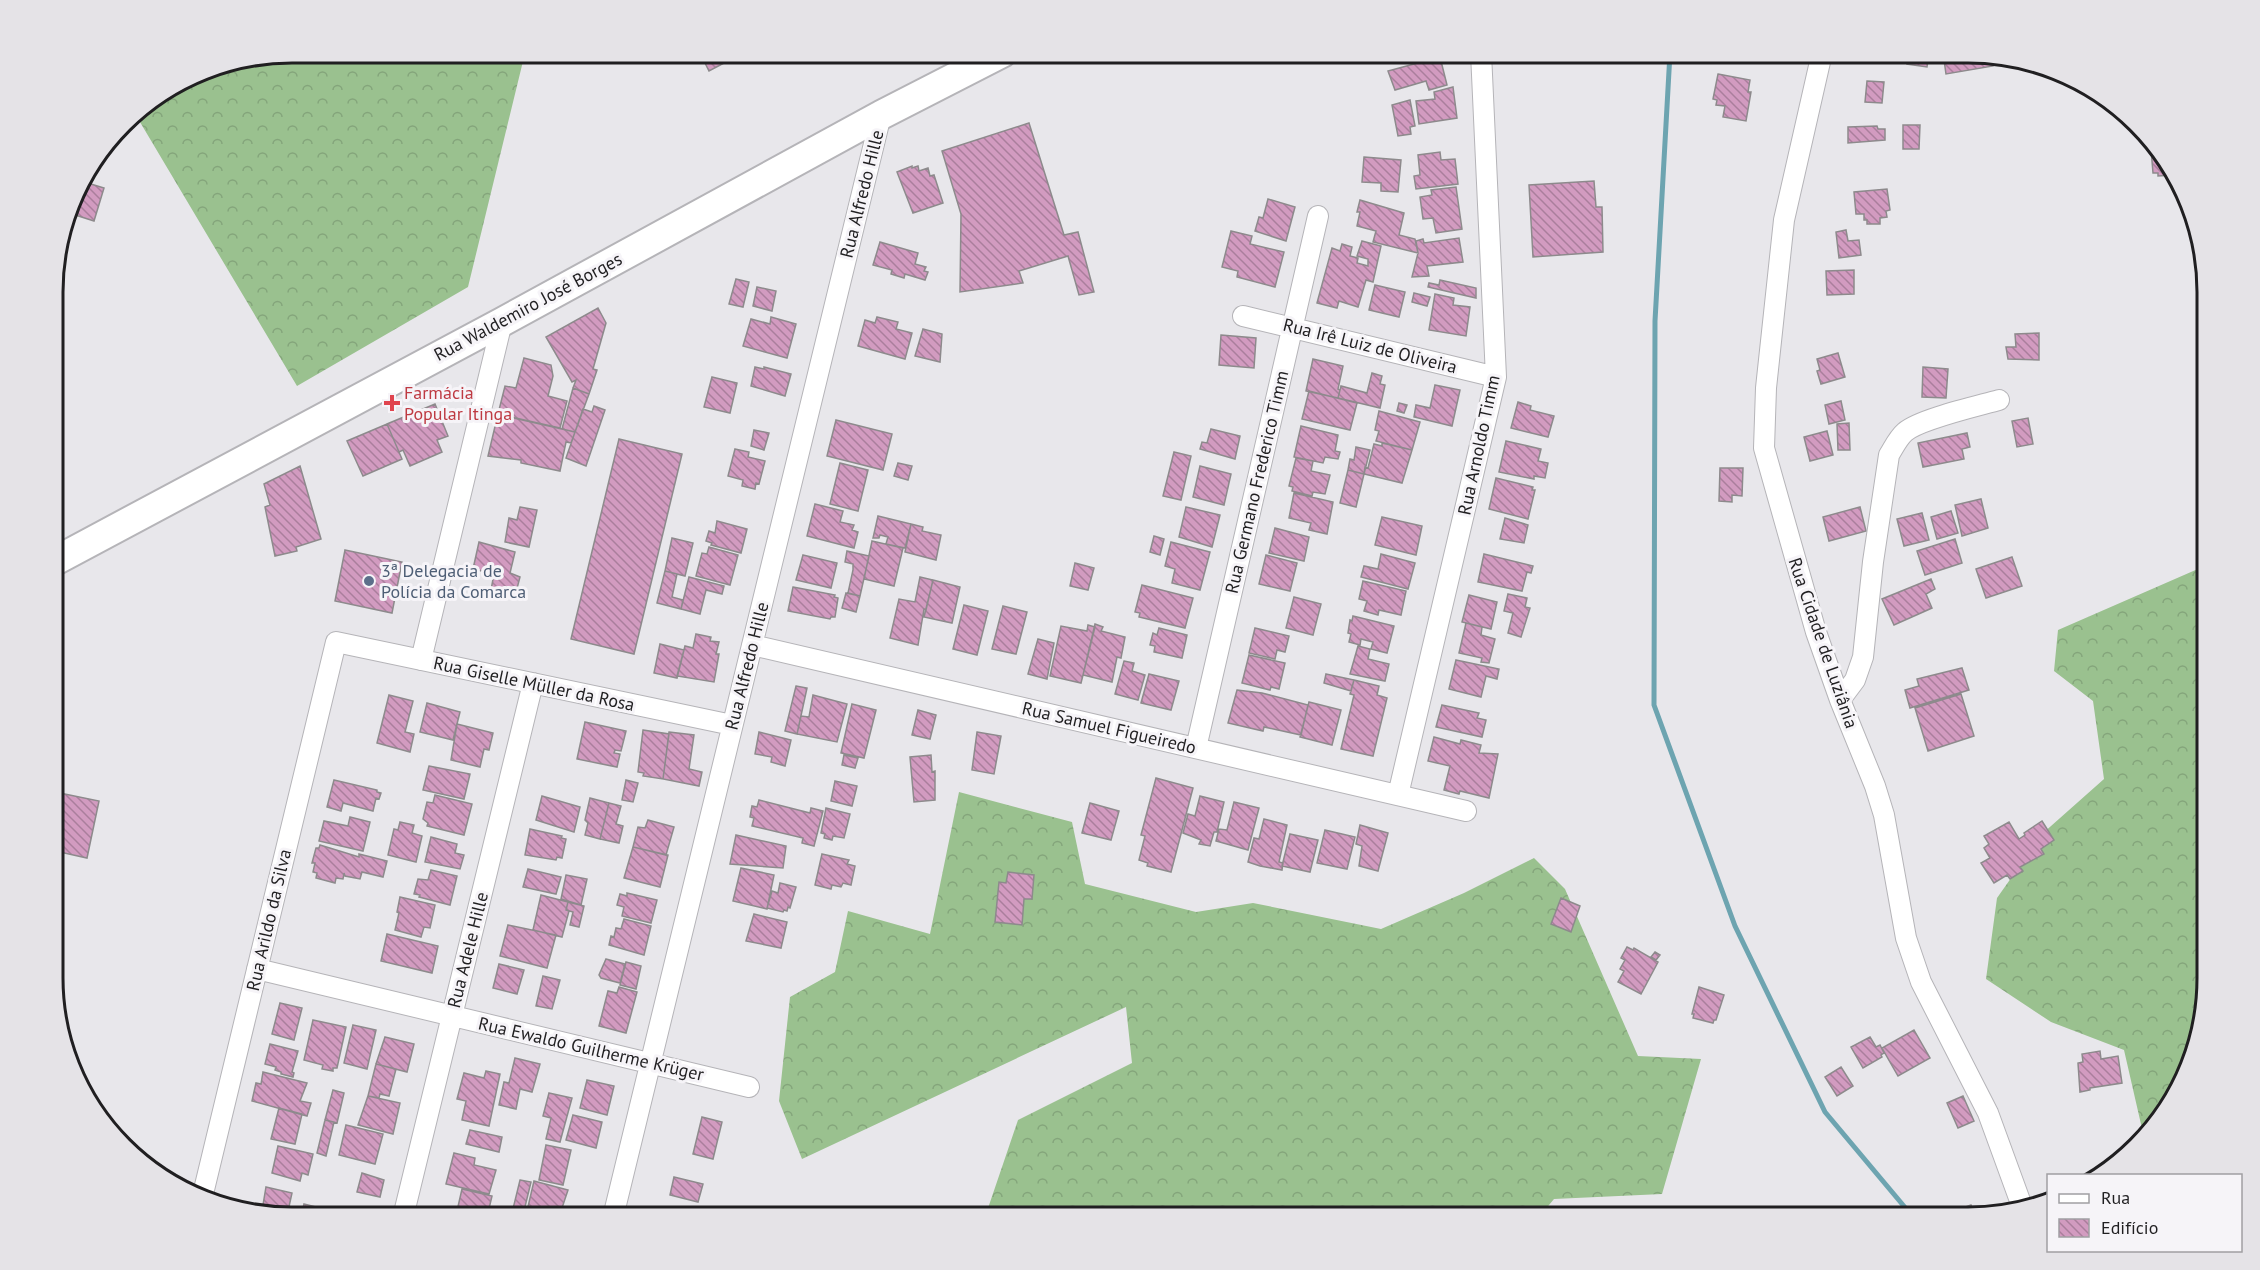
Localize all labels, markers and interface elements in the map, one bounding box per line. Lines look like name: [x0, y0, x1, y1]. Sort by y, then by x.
street label: Rua Alfredo Hille: [835, 128, 889, 260]
street label: Rua Waldemiro José Borges: [430, 247, 626, 366]
street label: Rua Irê Luiz de Oliveira: [1281, 313, 1460, 378]
street label: Rua Germano Frederico Timm: [1220, 368, 1293, 596]
street label: Rua Arnoldo Timm: [1452, 373, 1505, 517]
place label: Farmácia Popular Itinga: [404, 381, 512, 425]
marker: Farmácia Popular Itinga: [385, 396, 399, 410]
street label: Rua Cidade de Luziânia: [1783, 554, 1863, 731]
place label: 3ª Delegacia de Polícia da Comarca: [381, 559, 526, 603]
marker: 3ª Delegacia de Polícia da Comarca: [362, 574, 376, 588]
street label: Rua Alfredo Hille: [720, 600, 774, 732]
street label: Rua Giselle Müller da Rosa: [431, 651, 637, 716]
street label: Rua Samuel Figueiredo: [1020, 696, 1198, 759]
street label: Rua Arildo da Silva: [241, 847, 296, 993]
street label: Rua Adele Hille: [442, 890, 493, 1010]
street label: Rua Ewaldo Guilherme Krüger: [476, 1011, 706, 1086]
legend: [2047, 1174, 2242, 1252]
text: Rua: [2101, 1186, 2130, 1209]
text: Edifício: [2101, 1216, 2158, 1239]

